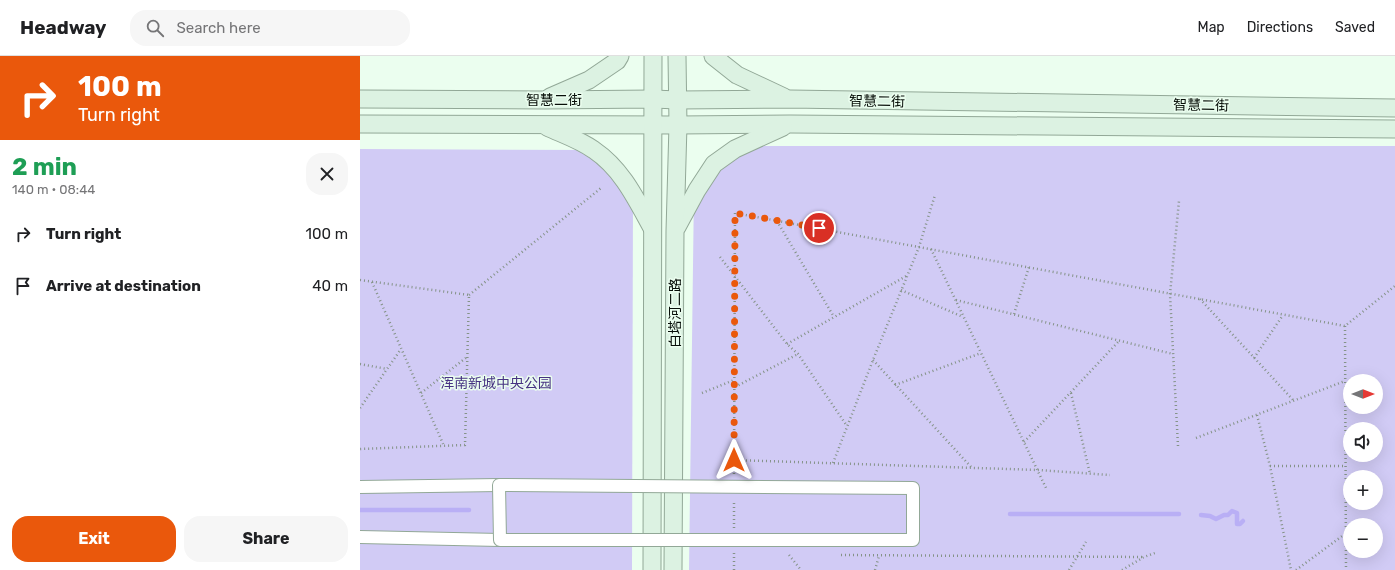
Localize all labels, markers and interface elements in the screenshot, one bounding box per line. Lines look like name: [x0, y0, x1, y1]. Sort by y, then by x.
search box: [130, 10, 410, 46]
text: Headway: [20, 16, 106, 39]
icon: search: [144, 17, 166, 39]
text: Search here: [176, 19, 261, 37]
text: Map: [1198, 19, 1225, 36]
text: Directions: [1247, 19, 1313, 36]
text: Saved: [1335, 19, 1375, 36]
text: 100 m: [78, 70, 162, 103]
icon: right: [12, 72, 64, 124]
street label: 智慧二街: [526, 92, 582, 109]
street label: 智慧二街: [849, 93, 905, 110]
street label: 智慧二街: [1173, 97, 1229, 114]
text: Turn right: [78, 104, 160, 126]
text: 2 min: [12, 153, 77, 181]
button: close: [306, 153, 348, 195]
text: 140 m · 08:44: [12, 182, 95, 197]
pin: [802, 211, 836, 245]
icon: arrive: [808, 217, 830, 239]
icon: right: [12, 223, 34, 245]
text: Turn right: [46, 225, 121, 243]
text: 100 m: [306, 225, 348, 243]
icon: arrive: [12, 275, 34, 297]
text: Arrive at destination: [46, 277, 201, 295]
text: 40 m: [312, 277, 348, 295]
street label: 白塔河二路: [667, 278, 684, 348]
north arrow: [1343, 374, 1383, 414]
map controls: [1343, 374, 1383, 558]
park label: 浑南新城中央公园: [440, 375, 552, 392]
button: sound: [1343, 422, 1383, 462]
position arrow: [713, 439, 755, 481]
button: +: [1343, 470, 1383, 510]
button: Exit: [12, 516, 176, 562]
button: Share: [184, 516, 348, 562]
button: −: [1343, 518, 1383, 558]

